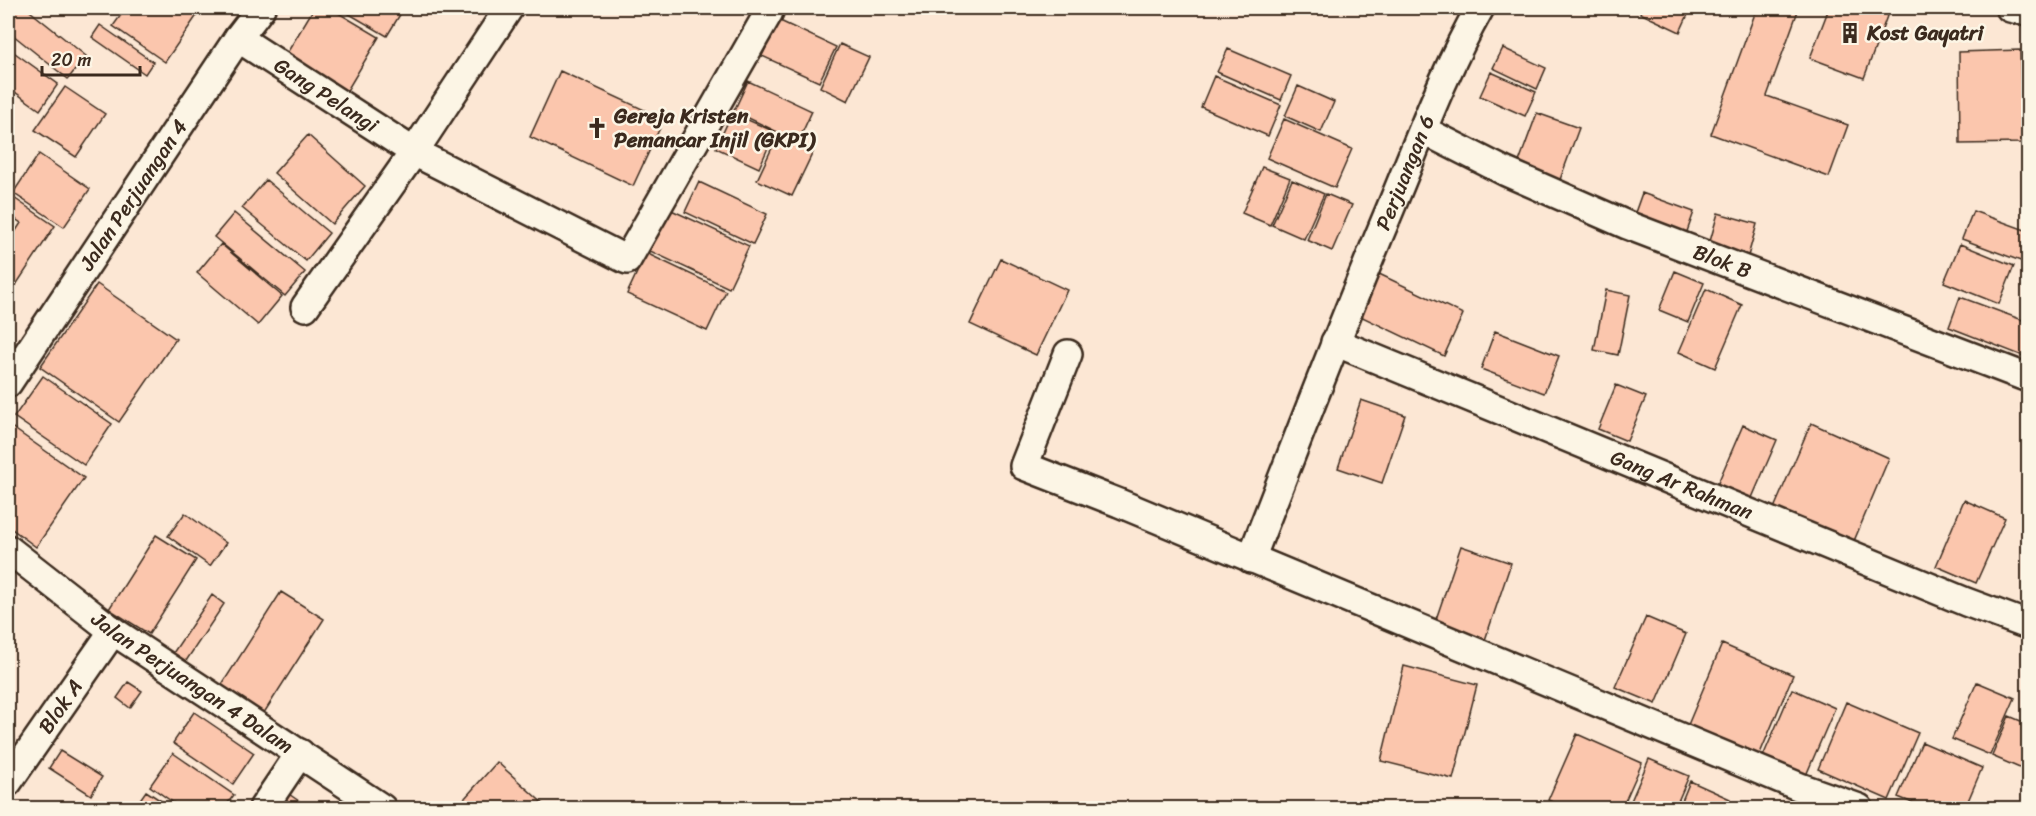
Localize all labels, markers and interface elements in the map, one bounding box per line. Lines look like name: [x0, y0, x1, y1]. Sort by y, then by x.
place label: Kost Gayatri: [1866, 14, 1984, 52]
building icon: Kost Gayatri: [1838, 21, 1862, 45]
scale bar: [42, 39, 140, 77]
text: 20 m: [51, 44, 91, 76]
street label: Gang Pelangi: [266, 47, 387, 144]
place label: Gereja Kristen Pemancar Injil (GKPI): [613, 97, 816, 159]
street label: Perjuangan 6: [1364, 109, 1446, 236]
street label: Jalan Perjuangan 4: [68, 111, 198, 279]
church icon: Gereja Kristen Pemancar Injil (GKPI): [585, 116, 609, 140]
street label: Blok B: [1687, 233, 1757, 290]
street label: Gang Ar Rahman: [1605, 438, 1759, 531]
street label: Jalan Perjuangan 4 Dalam: [82, 601, 302, 764]
street label: Blok A: [28, 671, 93, 742]

